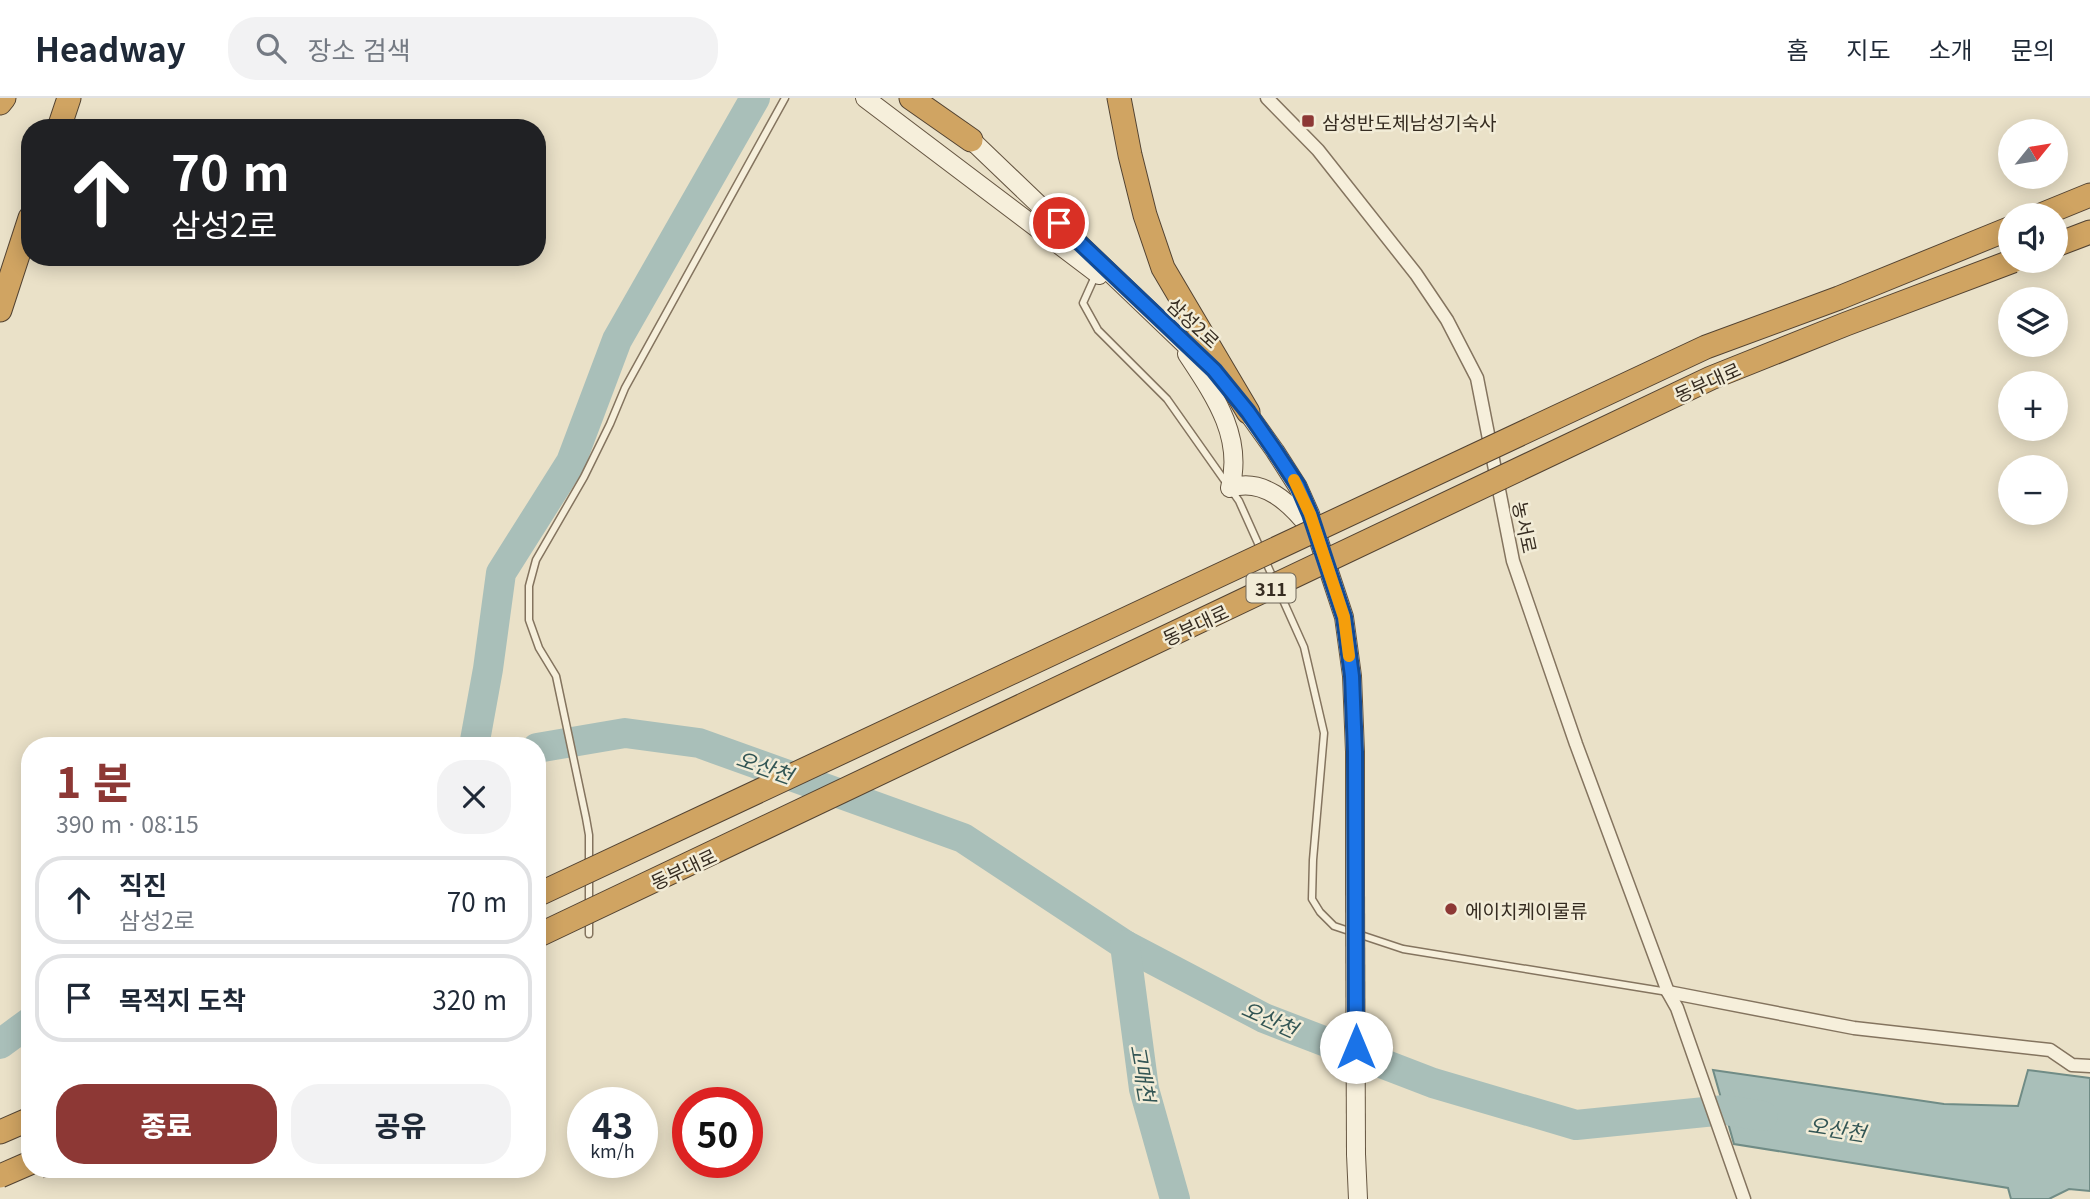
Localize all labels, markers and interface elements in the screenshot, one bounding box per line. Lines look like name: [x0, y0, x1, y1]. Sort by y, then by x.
search box: [228, 17, 718, 80]
text: Headway: [35, 24, 186, 72]
icon: search: [252, 29, 290, 67]
text: 장소 검색: [308, 30, 411, 67]
text: 홈: [1786, 31, 1808, 66]
text: 지도: [1846, 31, 1891, 66]
text: 소개: [1929, 31, 1973, 66]
text: 문의: [2011, 31, 2055, 66]
place label: 삼성반도체남성기숙사: [1322, 108, 1497, 135]
marker: 삼성반도체남성기숙사: [1300, 113, 1316, 129]
north arrow: [1998, 119, 2068, 189]
map controls: [1998, 119, 2068, 525]
text: 70 m: [171, 134, 290, 205]
icon: ahead: [56, 147, 147, 238]
pin: [1029, 193, 1089, 253]
text: 삼성2로: [171, 200, 277, 246]
button: sound: [1998, 203, 2068, 273]
icon: arrive: [1040, 204, 1078, 242]
button: layers: [1998, 287, 2068, 357]
street label: 삼성2로: [1162, 291, 1226, 353]
street label: 동부대로: [1670, 354, 1744, 408]
button: +: [1998, 371, 2068, 441]
button: −: [1998, 455, 2068, 525]
street label: 농서로: [1507, 499, 1545, 555]
road number: 311: [1246, 574, 1296, 602]
street label: 동부대로: [1158, 597, 1232, 651]
water label: 오산천: [733, 742, 800, 790]
text: 1 분: [56, 749, 132, 810]
button: close: [437, 760, 511, 834]
text: 390 m · 08:15: [56, 806, 199, 840]
street label: 동부대로: [646, 841, 720, 895]
text: 직진: [119, 865, 167, 902]
icon: ahead: [60, 881, 98, 919]
text: 70 m: [447, 882, 507, 919]
place label: 에이치케이물류: [1465, 896, 1587, 923]
marker: 에이치케이물류: [1443, 901, 1459, 917]
text: 삼성2로: [119, 902, 195, 936]
icon: arrive: [60, 979, 98, 1017]
text: 목적지 도착: [119, 980, 246, 1017]
text: 320 m: [432, 980, 507, 1017]
water label: 오산천: [1237, 993, 1305, 1045]
position arrow: [1319, 1010, 1393, 1084]
water label: 고매천: [1124, 1042, 1164, 1107]
button: 종료: [56, 1084, 277, 1164]
button: 공유: [291, 1084, 511, 1164]
speed limit sign: 50: [672, 1087, 763, 1178]
text: 43: [592, 1098, 633, 1149]
water label: 오산천: [1806, 1109, 1871, 1148]
text: km/h: [590, 1137, 635, 1163]

